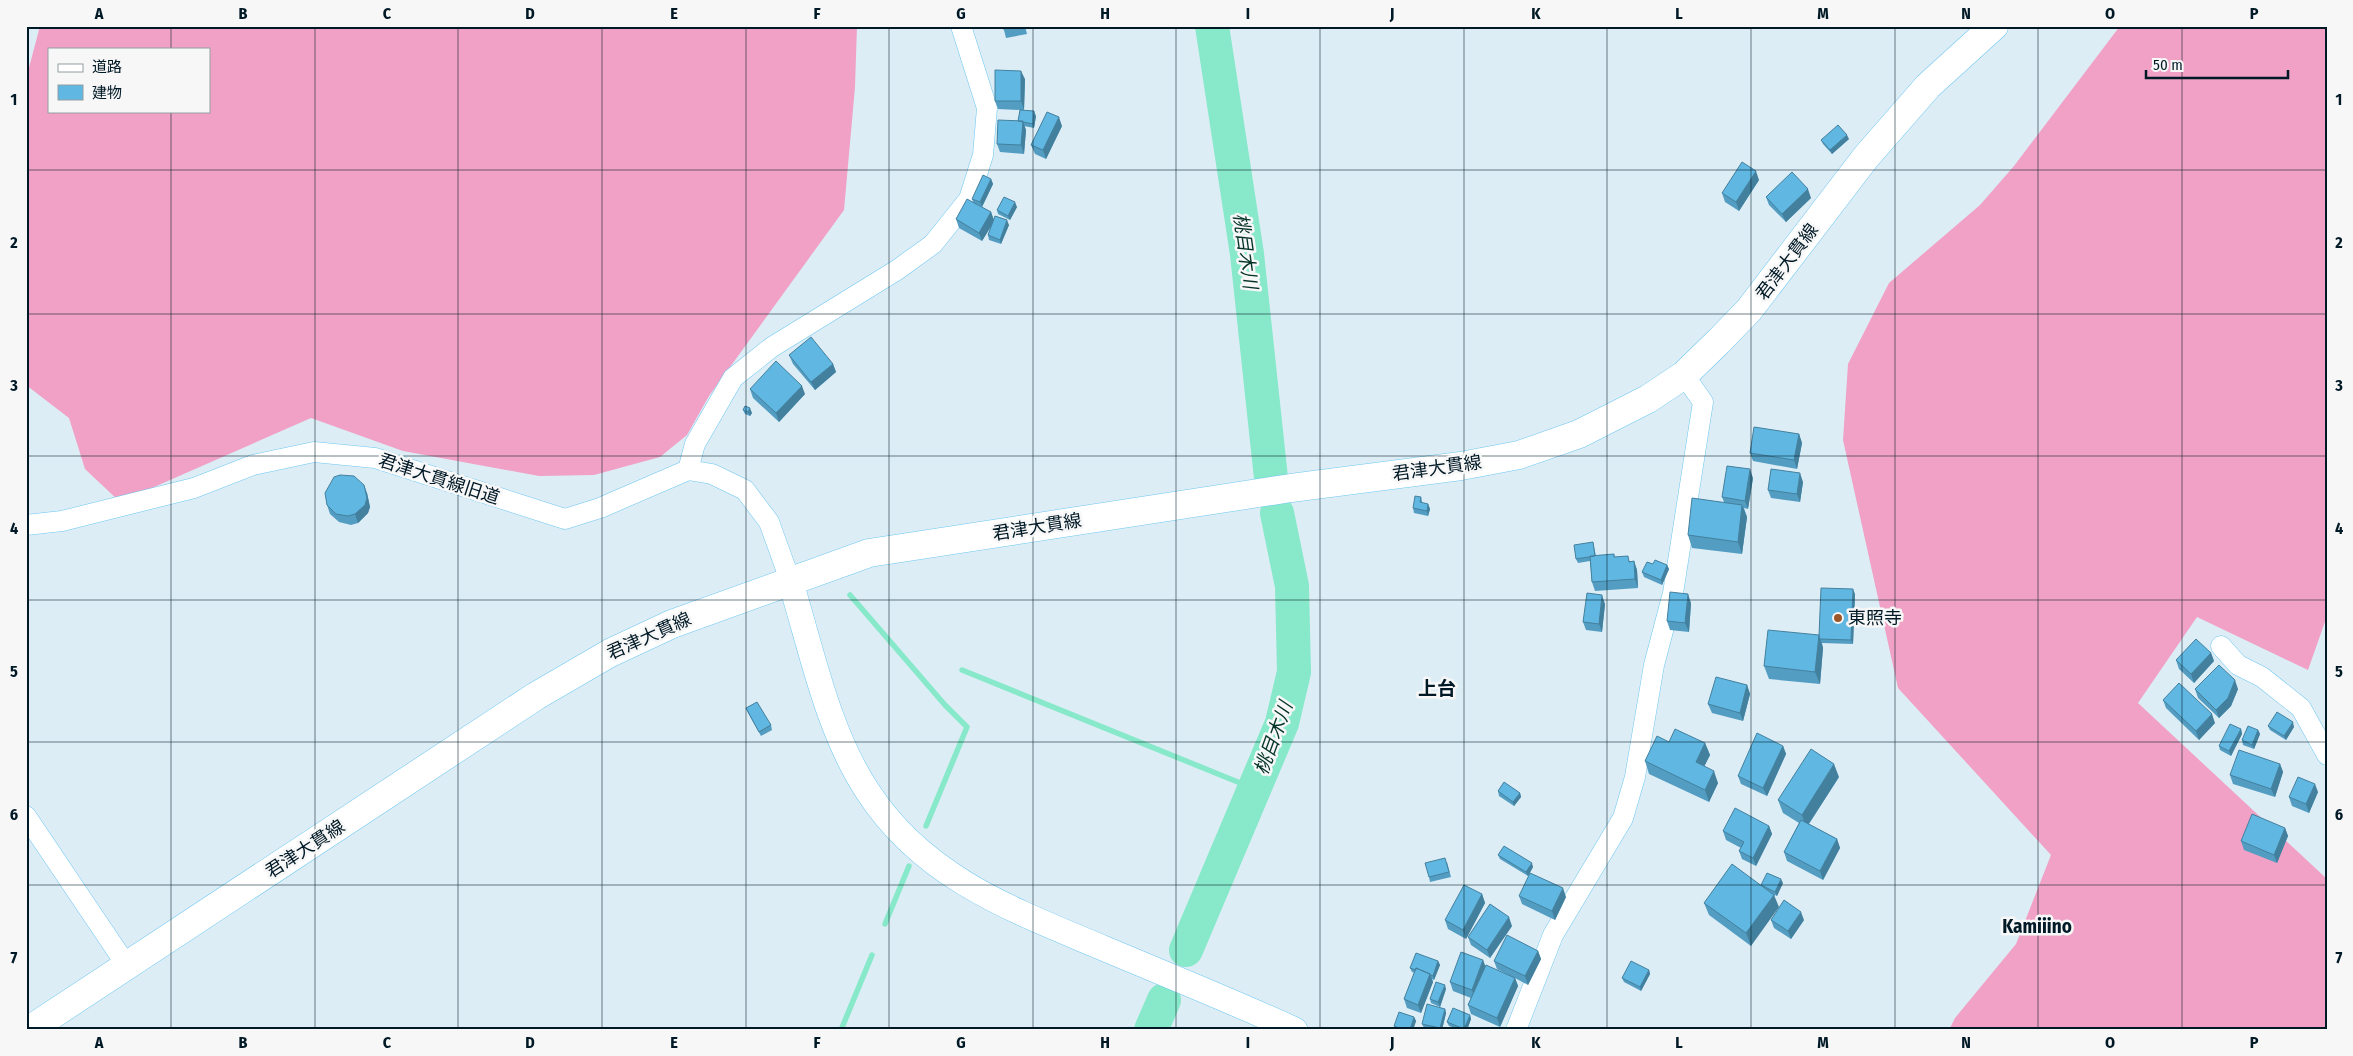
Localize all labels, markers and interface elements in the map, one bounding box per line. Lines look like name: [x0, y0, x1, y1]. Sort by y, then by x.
text: A: [94, 4, 104, 23]
text: B: [239, 4, 248, 23]
text: C: [383, 4, 392, 23]
text: D: [525, 4, 535, 23]
text: E: [670, 4, 678, 23]
text: F: [813, 4, 821, 23]
text: G: [956, 4, 966, 23]
text: H: [1100, 4, 1110, 23]
text: I: [1246, 4, 1250, 23]
text: J: [1389, 4, 1394, 23]
text: K: [1531, 4, 1541, 23]
text: L: [1675, 4, 1683, 23]
text: M: [1817, 4, 1829, 23]
text: N: [1961, 4, 1971, 23]
text: O: [2105, 4, 2115, 23]
text: P: [2250, 4, 2259, 23]
legend: [48, 48, 210, 112]
scale bar: [2146, 48, 2288, 80]
text: 50 m: [2153, 56, 2183, 74]
text: 道路: [92, 58, 122, 76]
text: 建物: [92, 84, 122, 102]
text: 1: [11, 90, 17, 109]
text: 1: [2336, 90, 2342, 109]
water label: 桃目木川: [1229, 212, 1262, 292]
street label: 君津大貫線: [1751, 219, 1823, 305]
text: 2: [9, 233, 18, 252]
text: 2: [2334, 233, 2343, 252]
text: 3: [9, 376, 18, 395]
text: 3: [2334, 376, 2343, 395]
street label: 君津大貫線旧道: [376, 449, 502, 509]
street label: 君津大貫線: [1391, 451, 1483, 485]
street label: 君津大貫線: [991, 509, 1083, 545]
text: 4: [10, 519, 18, 538]
text: 4: [2335, 519, 2343, 538]
place label: 東照寺: [1848, 607, 1902, 629]
street label: 君津大貫線: [603, 608, 695, 664]
marker: 東照寺: [1832, 612, 1844, 624]
text: 5: [10, 662, 18, 681]
text: 5: [2335, 662, 2343, 681]
district label: 上台: [1418, 677, 1456, 700]
water label: 桃目木川: [1250, 697, 1298, 778]
text: 6: [10, 805, 18, 824]
text: 6: [2335, 805, 2343, 824]
street label: 君津大貫線: [261, 815, 349, 883]
district label: Kamiiino: [2002, 915, 2072, 938]
text: 7: [11, 948, 18, 967]
text: 7: [2336, 948, 2343, 967]
text: A: [94, 1033, 104, 1052]
text: B: [239, 1033, 248, 1052]
text: C: [383, 1033, 392, 1052]
text: D: [525, 1033, 535, 1052]
text: E: [670, 1033, 678, 1052]
text: F: [813, 1033, 821, 1052]
text: G: [956, 1033, 966, 1052]
text: H: [1100, 1033, 1110, 1052]
text: I: [1246, 1033, 1250, 1052]
text: J: [1389, 1033, 1394, 1052]
text: K: [1531, 1033, 1541, 1052]
text: L: [1675, 1033, 1683, 1052]
text: M: [1817, 1033, 1829, 1052]
text: N: [1961, 1033, 1971, 1052]
text: O: [2105, 1033, 2115, 1052]
text: P: [2250, 1033, 2259, 1052]

